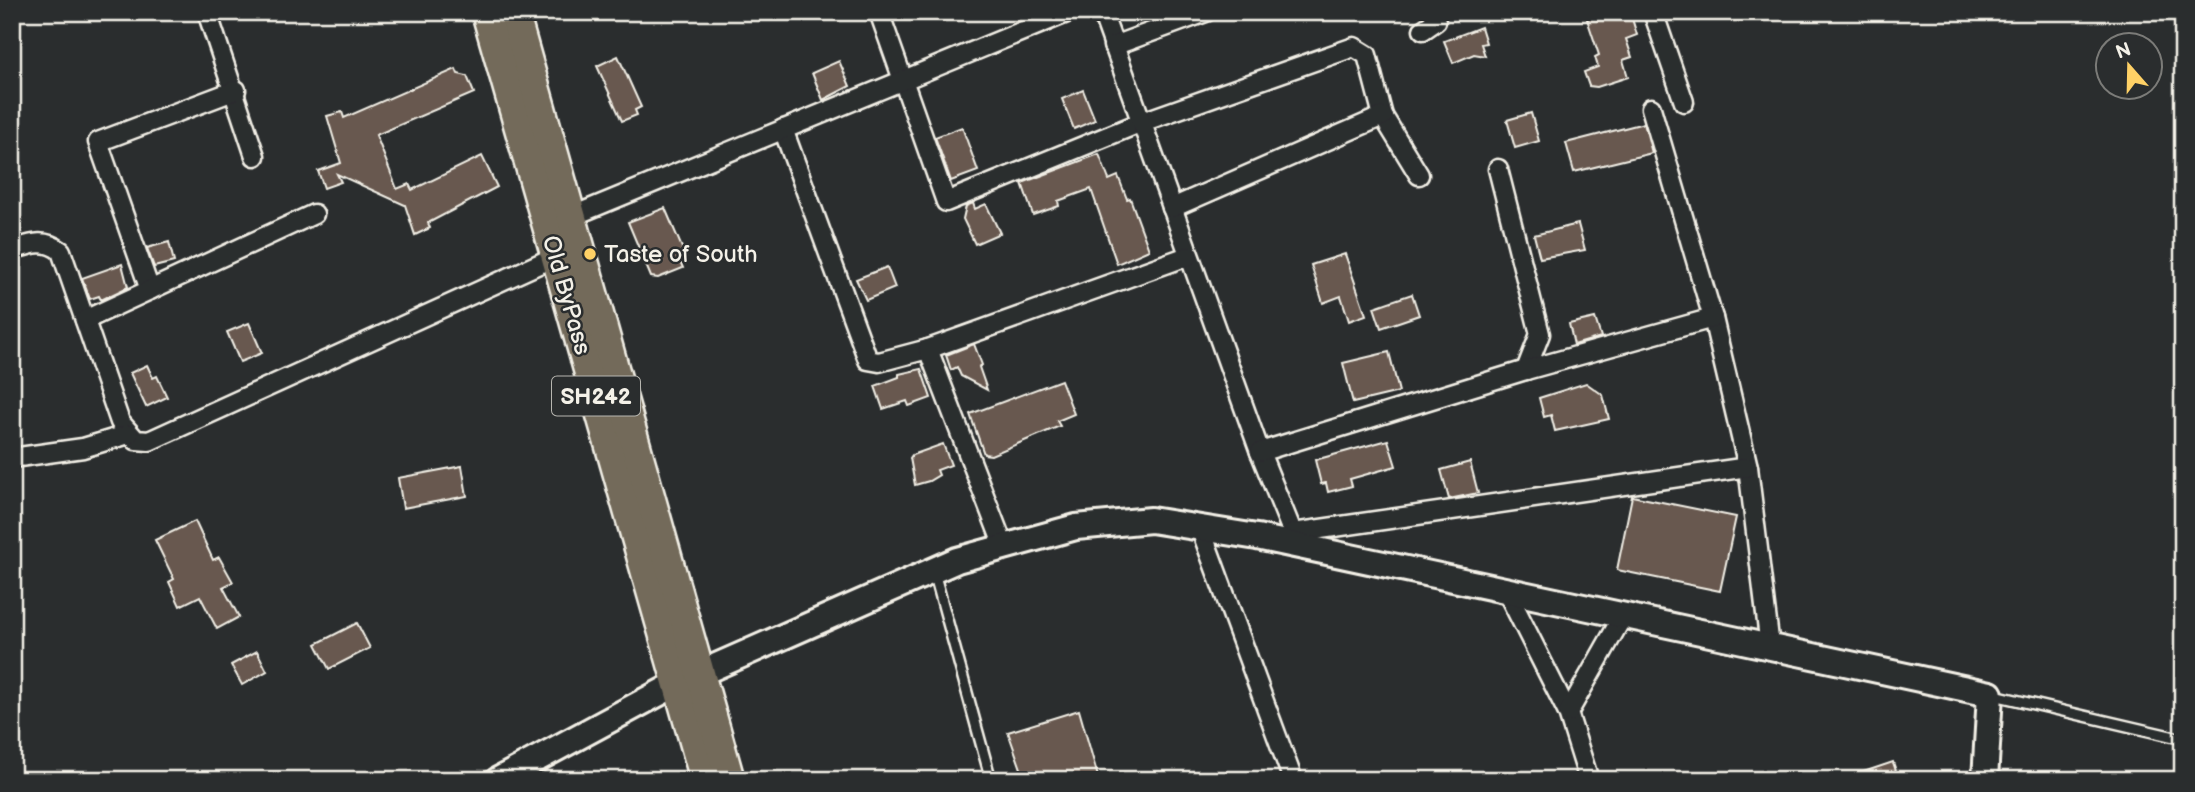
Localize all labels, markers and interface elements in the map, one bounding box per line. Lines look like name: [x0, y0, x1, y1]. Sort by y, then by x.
north arrow: [2094, 32, 2164, 102]
text: N: [2113, 38, 2134, 65]
street label: Old ByPass: [536, 232, 597, 358]
place label: Taste of South: [604, 240, 758, 269]
marker: Taste of South: [582, 246, 598, 262]
road number: SH242: [552, 376, 640, 416]

